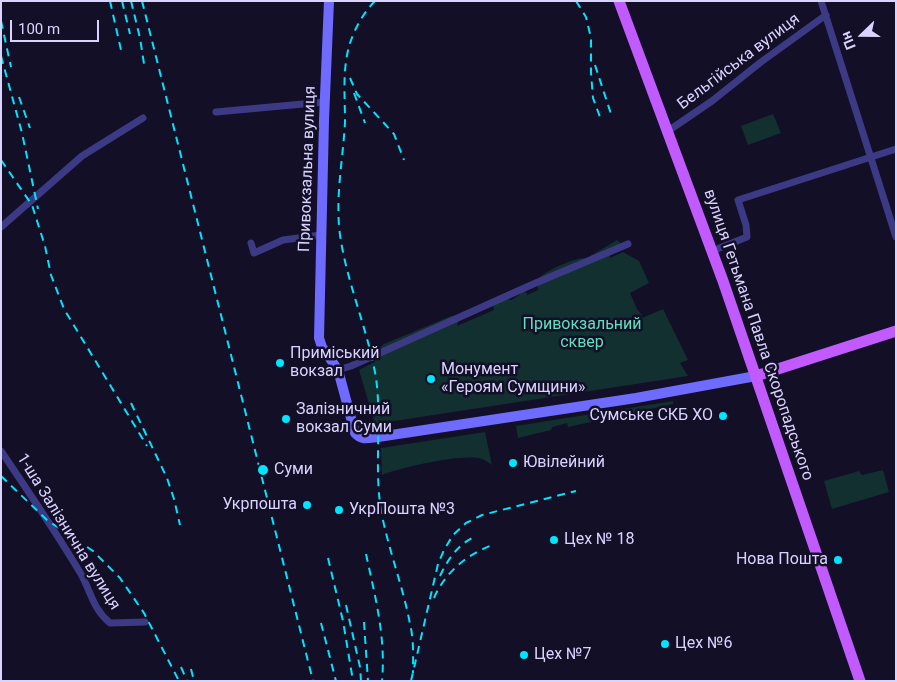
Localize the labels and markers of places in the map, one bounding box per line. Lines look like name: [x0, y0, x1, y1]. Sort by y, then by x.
place label: Приміський вокзал: [290, 344, 380, 382]
marker: Приміський вокзал: [274, 357, 286, 369]
place label: Монумент «Героям Сумщини»: [441, 360, 585, 398]
marker: Монумент «Героям Сумщини»: [425, 373, 437, 385]
place label: Залізничний вокзал Суми: [296, 400, 392, 438]
place label: Сумське СКБ ХО: [590, 406, 713, 426]
marker: Сумське СКБ ХО: [717, 410, 729, 422]
marker: Залізничний вокзал Суми: [280, 413, 292, 425]
place label: Ювілейний: [523, 453, 605, 473]
marker: Ювілейний: [507, 457, 519, 469]
place label: Суми: [274, 460, 313, 480]
marker: Суми: [256, 463, 270, 477]
place label: Укрпошта: [223, 495, 297, 515]
marker: Укрпошта: [301, 499, 313, 511]
place label: УкрПошта №3: [349, 500, 455, 520]
marker: УкрПошта №3: [333, 504, 345, 516]
place label: Цех № 18: [564, 530, 634, 550]
marker: Цех № 18: [548, 534, 560, 546]
place label: Нова Пошта: [736, 550, 828, 570]
marker: Нова Пошта: [832, 554, 844, 566]
place label: Цех №6: [675, 634, 733, 654]
marker: Цех №6: [659, 638, 671, 650]
place label: Цех №7: [534, 645, 592, 665]
marker: Цех №7: [518, 649, 530, 661]

